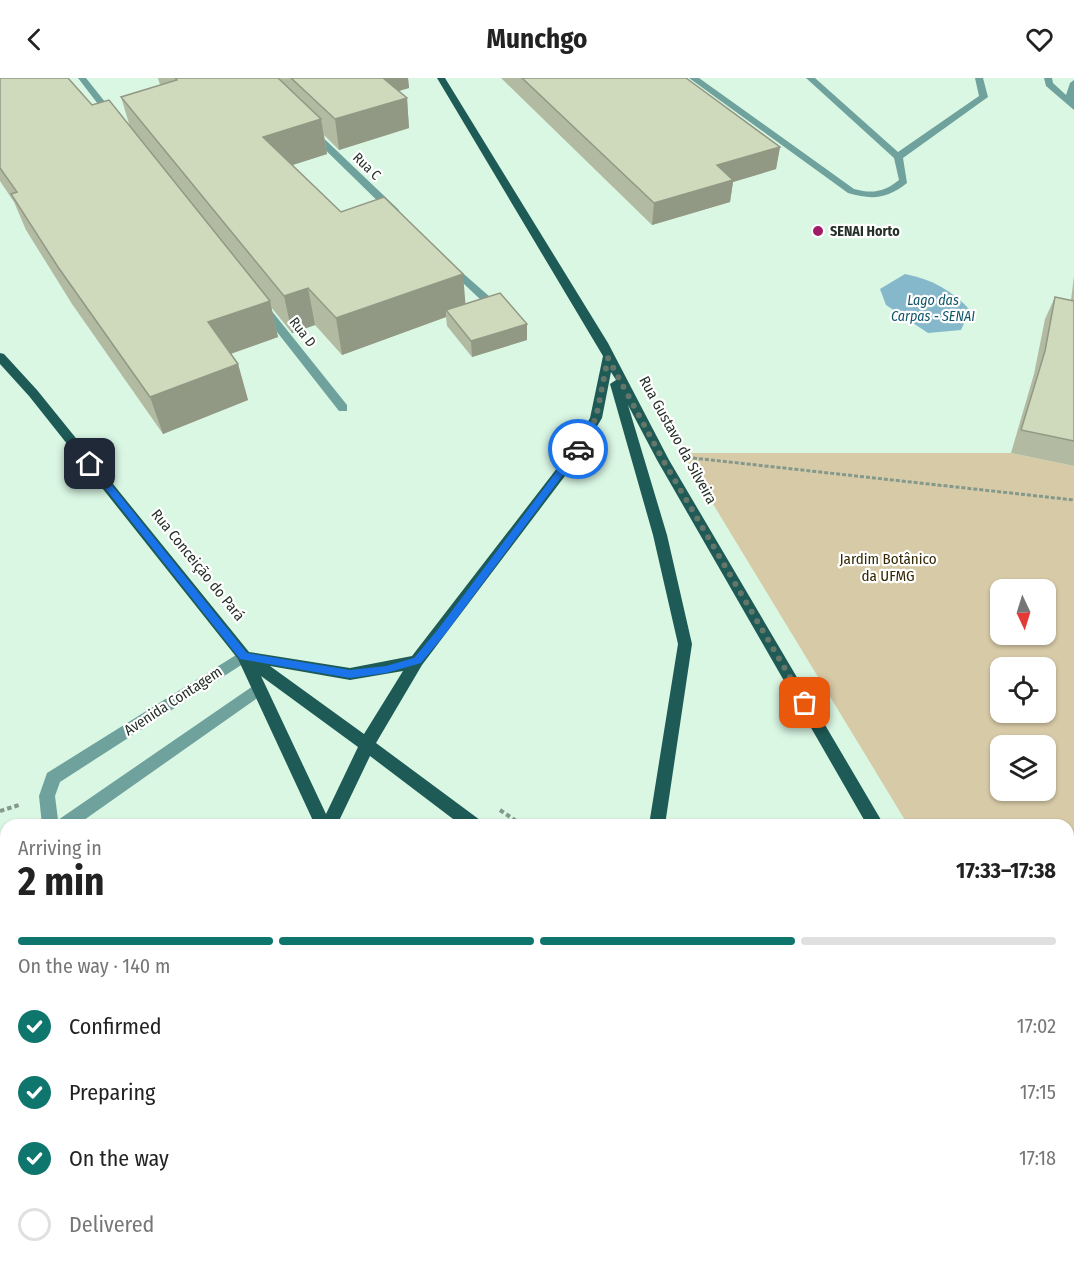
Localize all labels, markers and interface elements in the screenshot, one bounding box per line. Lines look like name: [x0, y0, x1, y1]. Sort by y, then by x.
icon: back: [18, 23, 51, 56]
text: Munchgo: [487, 23, 587, 55]
icon: heart: [1023, 23, 1056, 56]
street label: Rua C: [349, 149, 384, 184]
place label: SENAI Horto: [830, 223, 900, 240]
marker: SENAI Horto: [811, 224, 825, 238]
water label: Lago das Carpas - SENAI: [891, 292, 975, 325]
street label: Rua D: [286, 314, 320, 351]
street label: Rua Gustavo da Silveira: [635, 373, 721, 507]
courier: [548, 419, 608, 479]
icon: car: [562, 433, 595, 466]
pin: [64, 438, 115, 489]
icon: home: [73, 447, 106, 480]
street label: Rua Conceição do Pará: [147, 506, 249, 624]
park label: Jardim Botânico da UFMG: [839, 550, 937, 585]
north arrow: [990, 579, 1056, 645]
map controls: [990, 579, 1056, 801]
button: locate: [990, 657, 1056, 723]
street label: Avenida Contagem: [121, 663, 225, 739]
pin: [779, 677, 830, 728]
icon: bag: [788, 686, 821, 719]
button: layers: [990, 735, 1056, 801]
text: Arriving in: [18, 836, 102, 860]
text: 17:33–17:38: [956, 857, 1056, 884]
text: 2 min: [18, 859, 104, 905]
text: On the way · 140 m: [18, 954, 170, 978]
icon: check: [18, 1010, 51, 1043]
text: Confirmed: [69, 1013, 162, 1040]
text: 17:02: [1017, 1014, 1056, 1038]
icon: check: [18, 1076, 51, 1109]
text: Preparing: [69, 1079, 155, 1106]
text: 17:15: [1020, 1080, 1056, 1104]
icon: check: [18, 1142, 51, 1175]
text: On the way: [69, 1145, 169, 1172]
text: 17:18: [1019, 1146, 1056, 1170]
text: Delivered: [69, 1211, 154, 1238]

